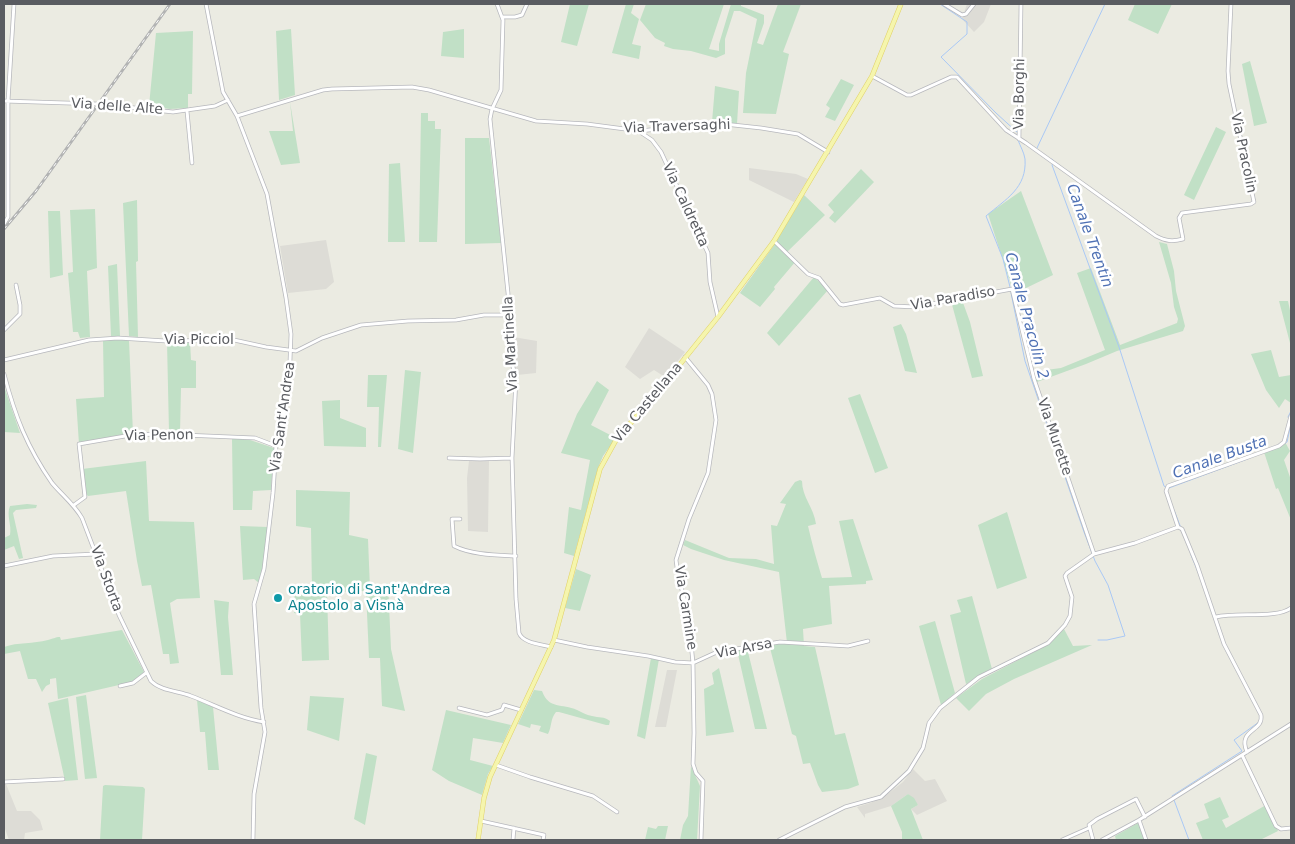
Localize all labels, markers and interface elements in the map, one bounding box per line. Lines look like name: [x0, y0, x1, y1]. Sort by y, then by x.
street label: Via Borghi: [1011, 58, 1029, 130]
street label: Via delle Alte: [70, 95, 164, 119]
street label: Via Pracolin: [1226, 111, 1260, 195]
street label: Via Traversaghi: [623, 117, 731, 137]
street label: Via Caldretta: [658, 160, 712, 250]
water label: Canale Trentin: [1062, 182, 1116, 290]
water label: Canale Pracolin 2: [1000, 251, 1052, 381]
street label: Via Paradiso: [909, 283, 997, 315]
street label: Via Martinella: [500, 296, 522, 392]
street label: Via Picciol: [164, 332, 234, 348]
street label: Via Castellana: [610, 359, 686, 447]
street label: Via Sant'Andrea: [267, 360, 299, 474]
street label: Via Murette: [1033, 396, 1075, 478]
street label: Via Penon: [124, 427, 194, 445]
water label: Canale Busta: [1170, 433, 1270, 483]
street label: Via Storta: [86, 544, 126, 614]
street label: Via Carmine: [670, 565, 700, 651]
place label: oratorio di Sant'Andrea Apostolo a Visnà: [288, 582, 450, 614]
marker: oratorio di Sant'Andrea Apostolo a Visnà: [272, 592, 284, 604]
street label: Via Arsa: [714, 635, 774, 663]

